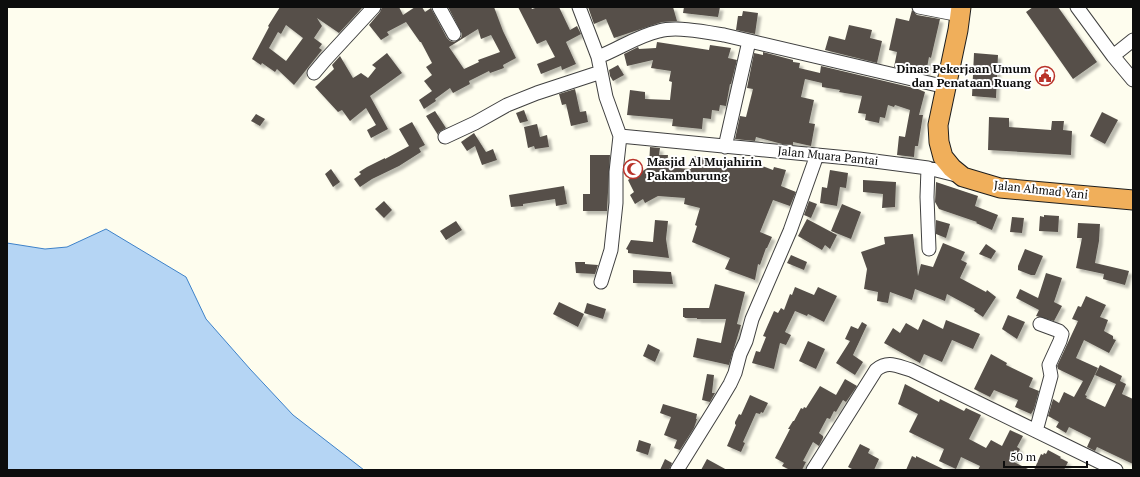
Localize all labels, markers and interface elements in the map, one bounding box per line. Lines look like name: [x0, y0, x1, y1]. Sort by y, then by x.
place label: Dinas Pekerjaan Umum dan Penataan Ruang: [897, 61, 1031, 90]
public building icon: Dinas Pekerjaan Umum dan Penataan Ruang: [1034, 65, 1056, 87]
street label: Jalan Muara Pantai: [777, 143, 880, 168]
place label: Masjid Al Mujahirin Pakamburung: [647, 154, 762, 183]
mosque icon: Masjid Al Mujahirin Pakamburung: [622, 158, 644, 180]
street label: Jalan Ahmad Yani: [993, 177, 1089, 202]
scale bar: [1004, 443, 1087, 469]
text: 50 m: [1010, 449, 1037, 464]

